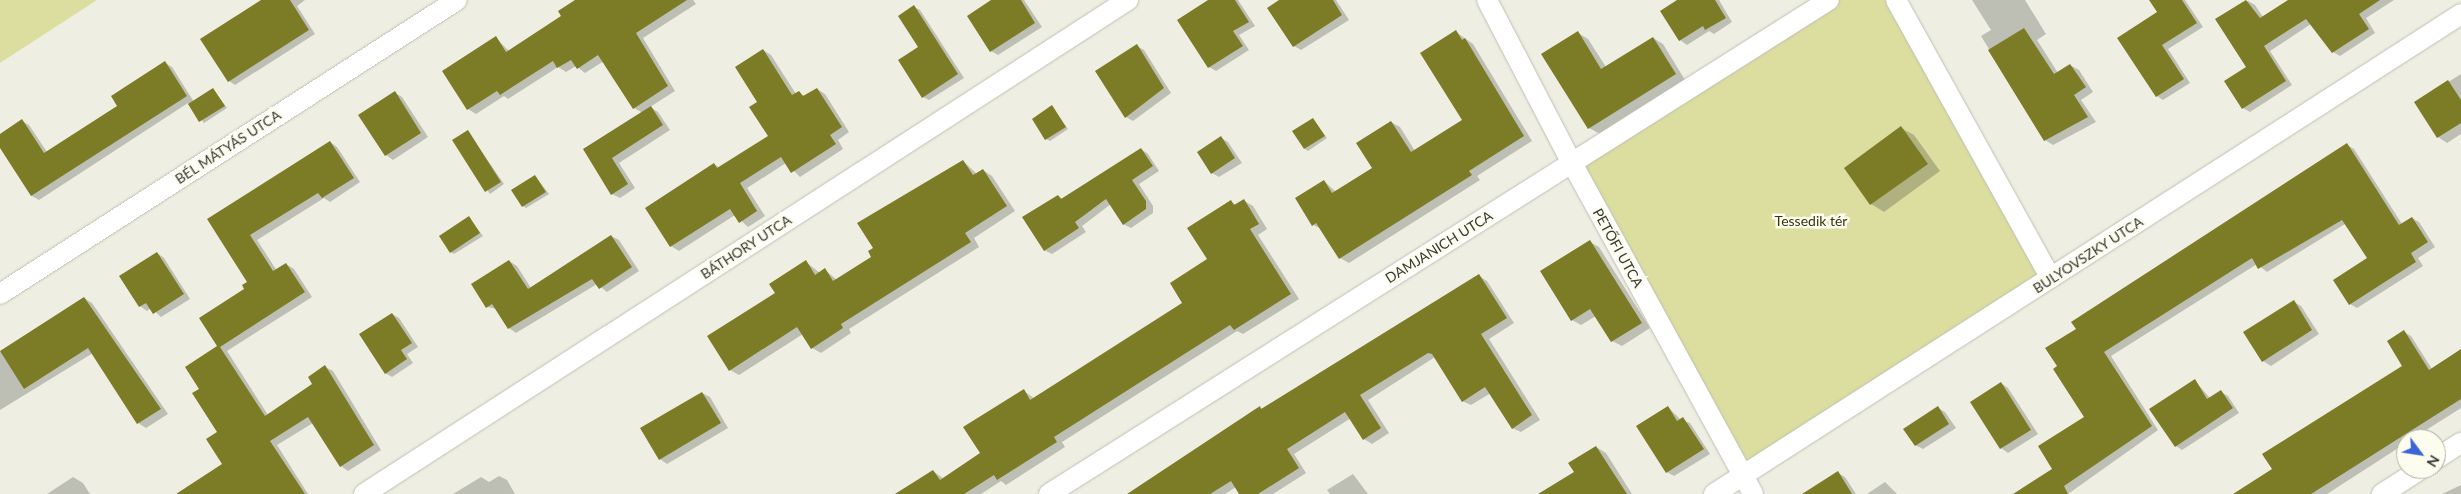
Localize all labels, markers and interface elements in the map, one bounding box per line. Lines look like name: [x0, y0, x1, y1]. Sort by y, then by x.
street label: BÉL MÁTYÁS UTCA: [172, 106, 284, 188]
street label: PETŐFI UTCA: [1589, 205, 1647, 291]
street label: DAMJANICH UTCA: [1382, 207, 1496, 287]
street label: BÁTHORY UTCA: [697, 211, 795, 283]
park label: Tessedik tér: [1775, 213, 1847, 229]
street label: BULYOVSZKY UTCA: [2030, 213, 2146, 297]
north arrow: [2396, 429, 2446, 479]
text: N: [2423, 452, 2443, 470]

